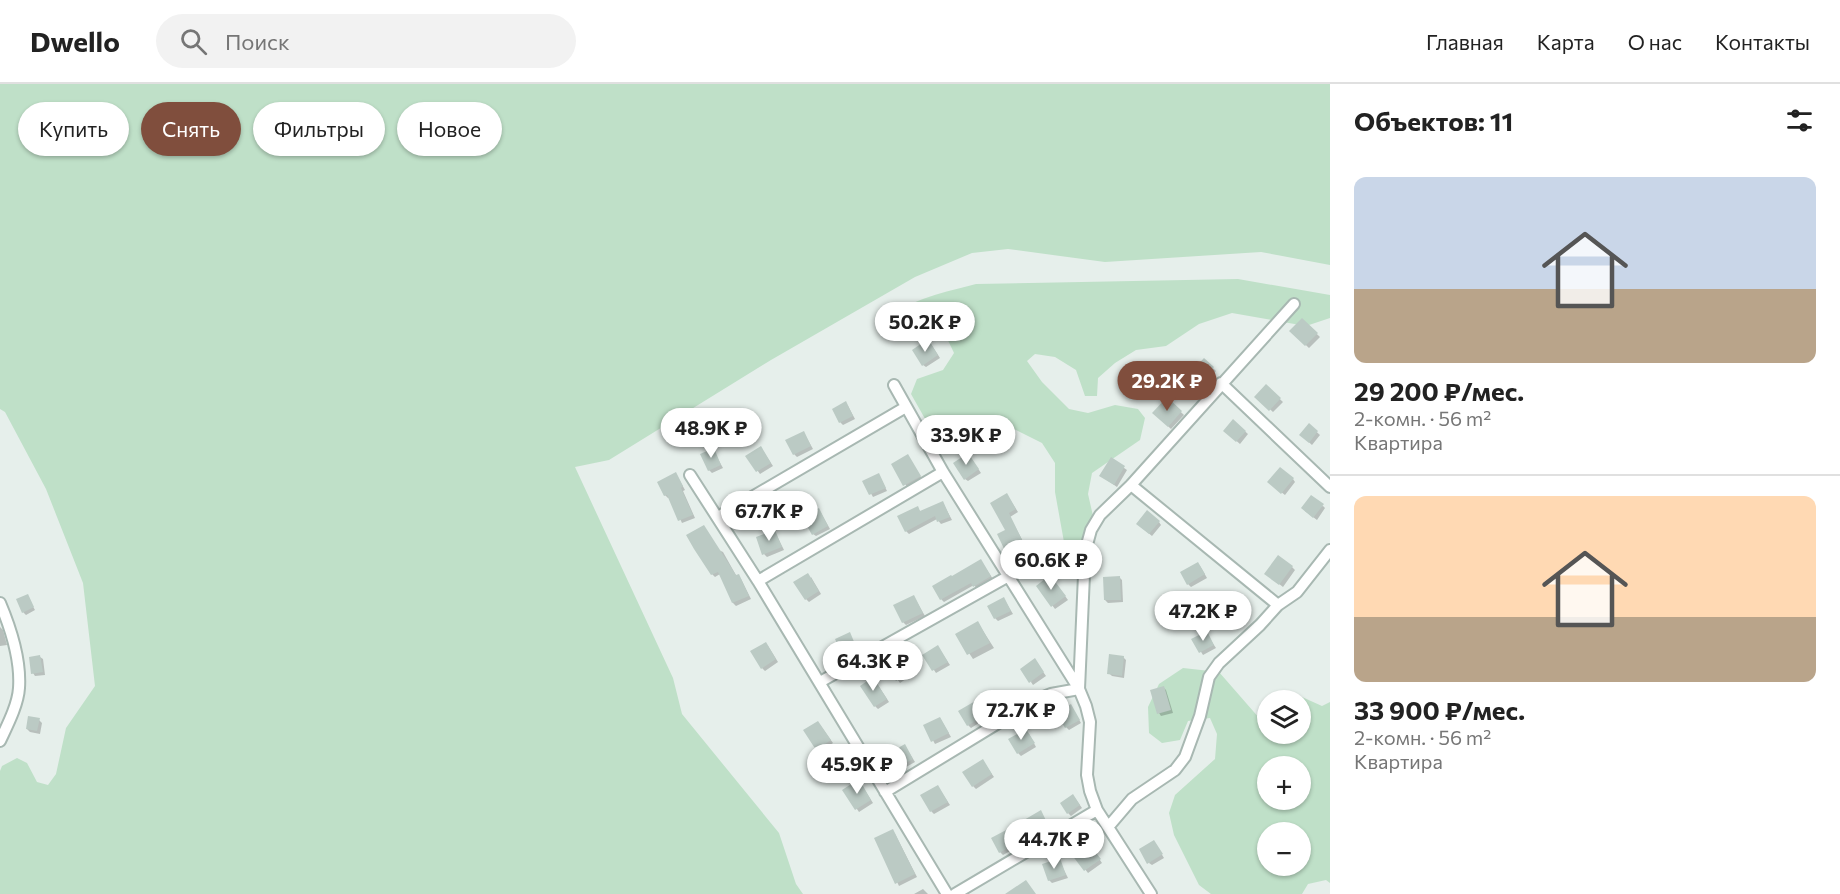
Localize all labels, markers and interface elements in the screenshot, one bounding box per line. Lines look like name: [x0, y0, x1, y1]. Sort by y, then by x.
search box: [156, 14, 576, 68]
text: Dwello: [30, 24, 120, 58]
icon: search: [177, 25, 210, 58]
text: Поиск: [225, 28, 290, 55]
text: Главная: [1426, 29, 1504, 54]
text: Карта: [1537, 29, 1595, 54]
text: О нас: [1628, 29, 1682, 54]
text: Контакты: [1715, 29, 1810, 54]
chip: Купить: [18, 102, 129, 156]
chip: Снять: [141, 102, 241, 156]
chip: Фильтры: [253, 102, 385, 156]
chip: Новое: [397, 102, 502, 156]
icon: filters: [1783, 104, 1816, 137]
text: Объектов: 11: [1354, 105, 1513, 136]
icon: home: [1531, 216, 1639, 324]
pin: 50.2K ₽: [870, 302, 980, 353]
text: 50.2K ₽: [889, 309, 961, 333]
pin: 29.2K ₽: [1112, 361, 1222, 412]
text: 29.2K ₽: [1132, 368, 1202, 392]
text: 29 200 ₽/мес.: [1354, 375, 1524, 406]
text: 2-комн. · 56 m²: [1354, 406, 1491, 430]
pin: 48.9K ₽: [656, 408, 766, 459]
text: 48.9K ₽: [675, 415, 747, 439]
pin: 33.9K ₽: [911, 415, 1021, 466]
text: 33.9K ₽: [930, 422, 1002, 446]
text: Квартира: [1354, 430, 1443, 454]
pin: 67.7K ₽: [714, 491, 824, 542]
text: 67.7K ₽: [735, 498, 803, 522]
icon: home: [1531, 535, 1639, 643]
pin: 60.6K ₽: [996, 540, 1106, 591]
text: 60.6K ₽: [1014, 547, 1088, 571]
pin: 47.2K ₽: [1148, 591, 1258, 642]
text: 47.2K ₽: [1169, 598, 1237, 622]
pin: 64.3K ₽: [818, 641, 928, 692]
text: 64.3K ₽: [837, 648, 909, 672]
pin: 72.7K ₽: [966, 690, 1076, 741]
map controls: [1257, 690, 1311, 876]
button: layers: [1257, 690, 1311, 744]
text: 33 900 ₽/мес.: [1354, 694, 1525, 725]
text: 72.7K ₽: [986, 697, 1056, 721]
text: 2-комн. · 56 m²: [1354, 725, 1491, 749]
pin: 45.9K ₽: [802, 744, 912, 795]
text: Квартира: [1354, 749, 1443, 773]
text: 45.9K ₽: [821, 751, 893, 775]
button: +: [1257, 756, 1311, 810]
pin: 44.7K ₽: [999, 819, 1109, 870]
button: −: [1257, 822, 1311, 876]
text: 44.7K ₽: [1018, 826, 1090, 850]

